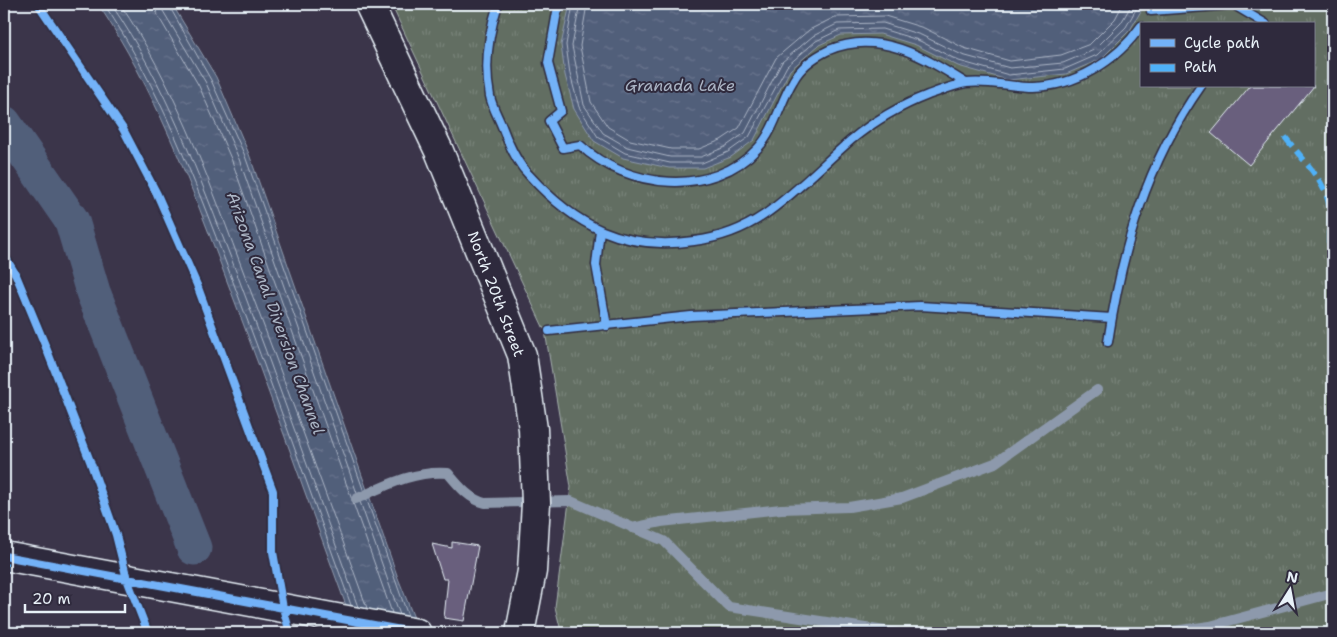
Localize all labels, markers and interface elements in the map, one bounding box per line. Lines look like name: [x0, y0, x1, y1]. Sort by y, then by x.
legend: [1140, 22, 1314, 88]
text: Cycle path: [1184, 33, 1260, 53]
text: Path: [1184, 57, 1217, 77]
water label: Granada Lake: [625, 75, 735, 96]
water label: Arizona Canal Diversion Channel: [222, 189, 329, 437]
street label: North 20th Street: [463, 228, 529, 360]
north arrow: [1264, 564, 1314, 614]
text: N: [1285, 567, 1300, 587]
scale bar: [25, 582, 125, 614]
text: 20 m: [32, 589, 71, 609]

